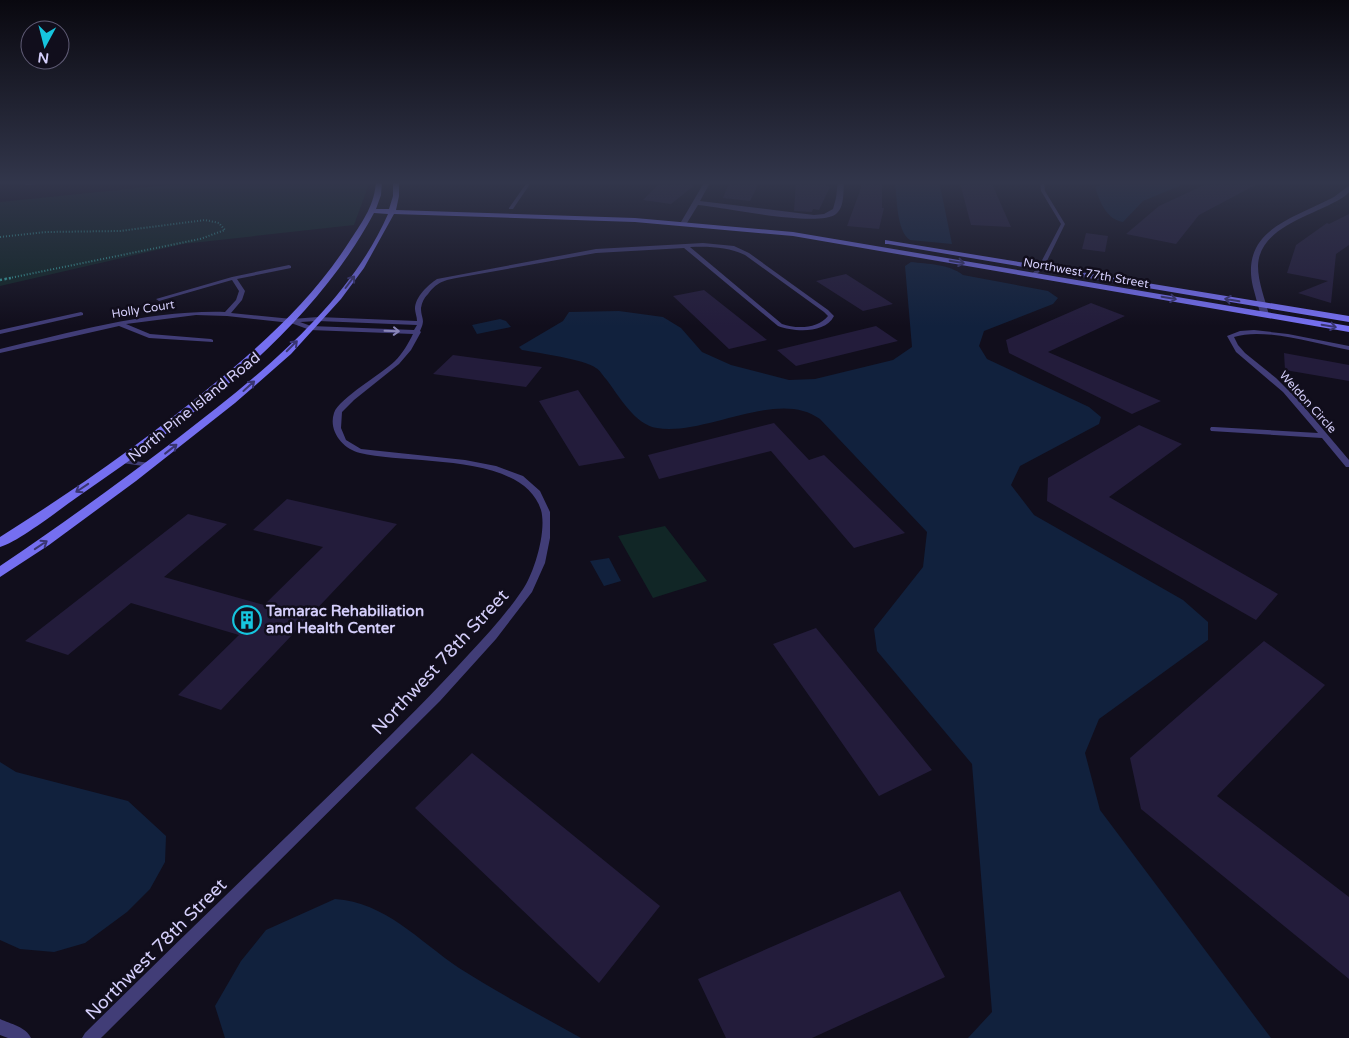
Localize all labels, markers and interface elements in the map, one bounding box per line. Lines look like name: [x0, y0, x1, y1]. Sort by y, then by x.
north arrow: [20, 20, 70, 70]
text: N: [37, 48, 50, 67]
street label: Northwest 77th Street: [1022, 255, 1150, 291]
one-way arrow: [948, 258, 964, 268]
one-way arrow: [345, 275, 355, 289]
one-way arrow: [1160, 294, 1176, 304]
one-way arrow: [1224, 294, 1240, 304]
street label: Holly Court: [110, 297, 176, 321]
one-way arrow: [1321, 321, 1337, 331]
one-way arrow: [383, 326, 399, 336]
one-way arrow: [286, 340, 298, 352]
street label: North Pine Island Road: [124, 348, 264, 466]
street label: Weldon Circle: [1277, 368, 1340, 436]
one-way arrow: [243, 380, 256, 392]
one-way arrow: [164, 443, 177, 454]
one-way arrow: [75, 483, 89, 493]
one-way arrow: [33, 540, 47, 550]
street label: Northwest 78th Street: [367, 585, 513, 739]
place label: Tamarac Rehabiliation and Health Center: [265, 602, 424, 637]
building icon: Tamarac Rehabiliation and Health Center: [232, 605, 262, 635]
street label: Northwest 78th Street: [81, 874, 231, 1024]

